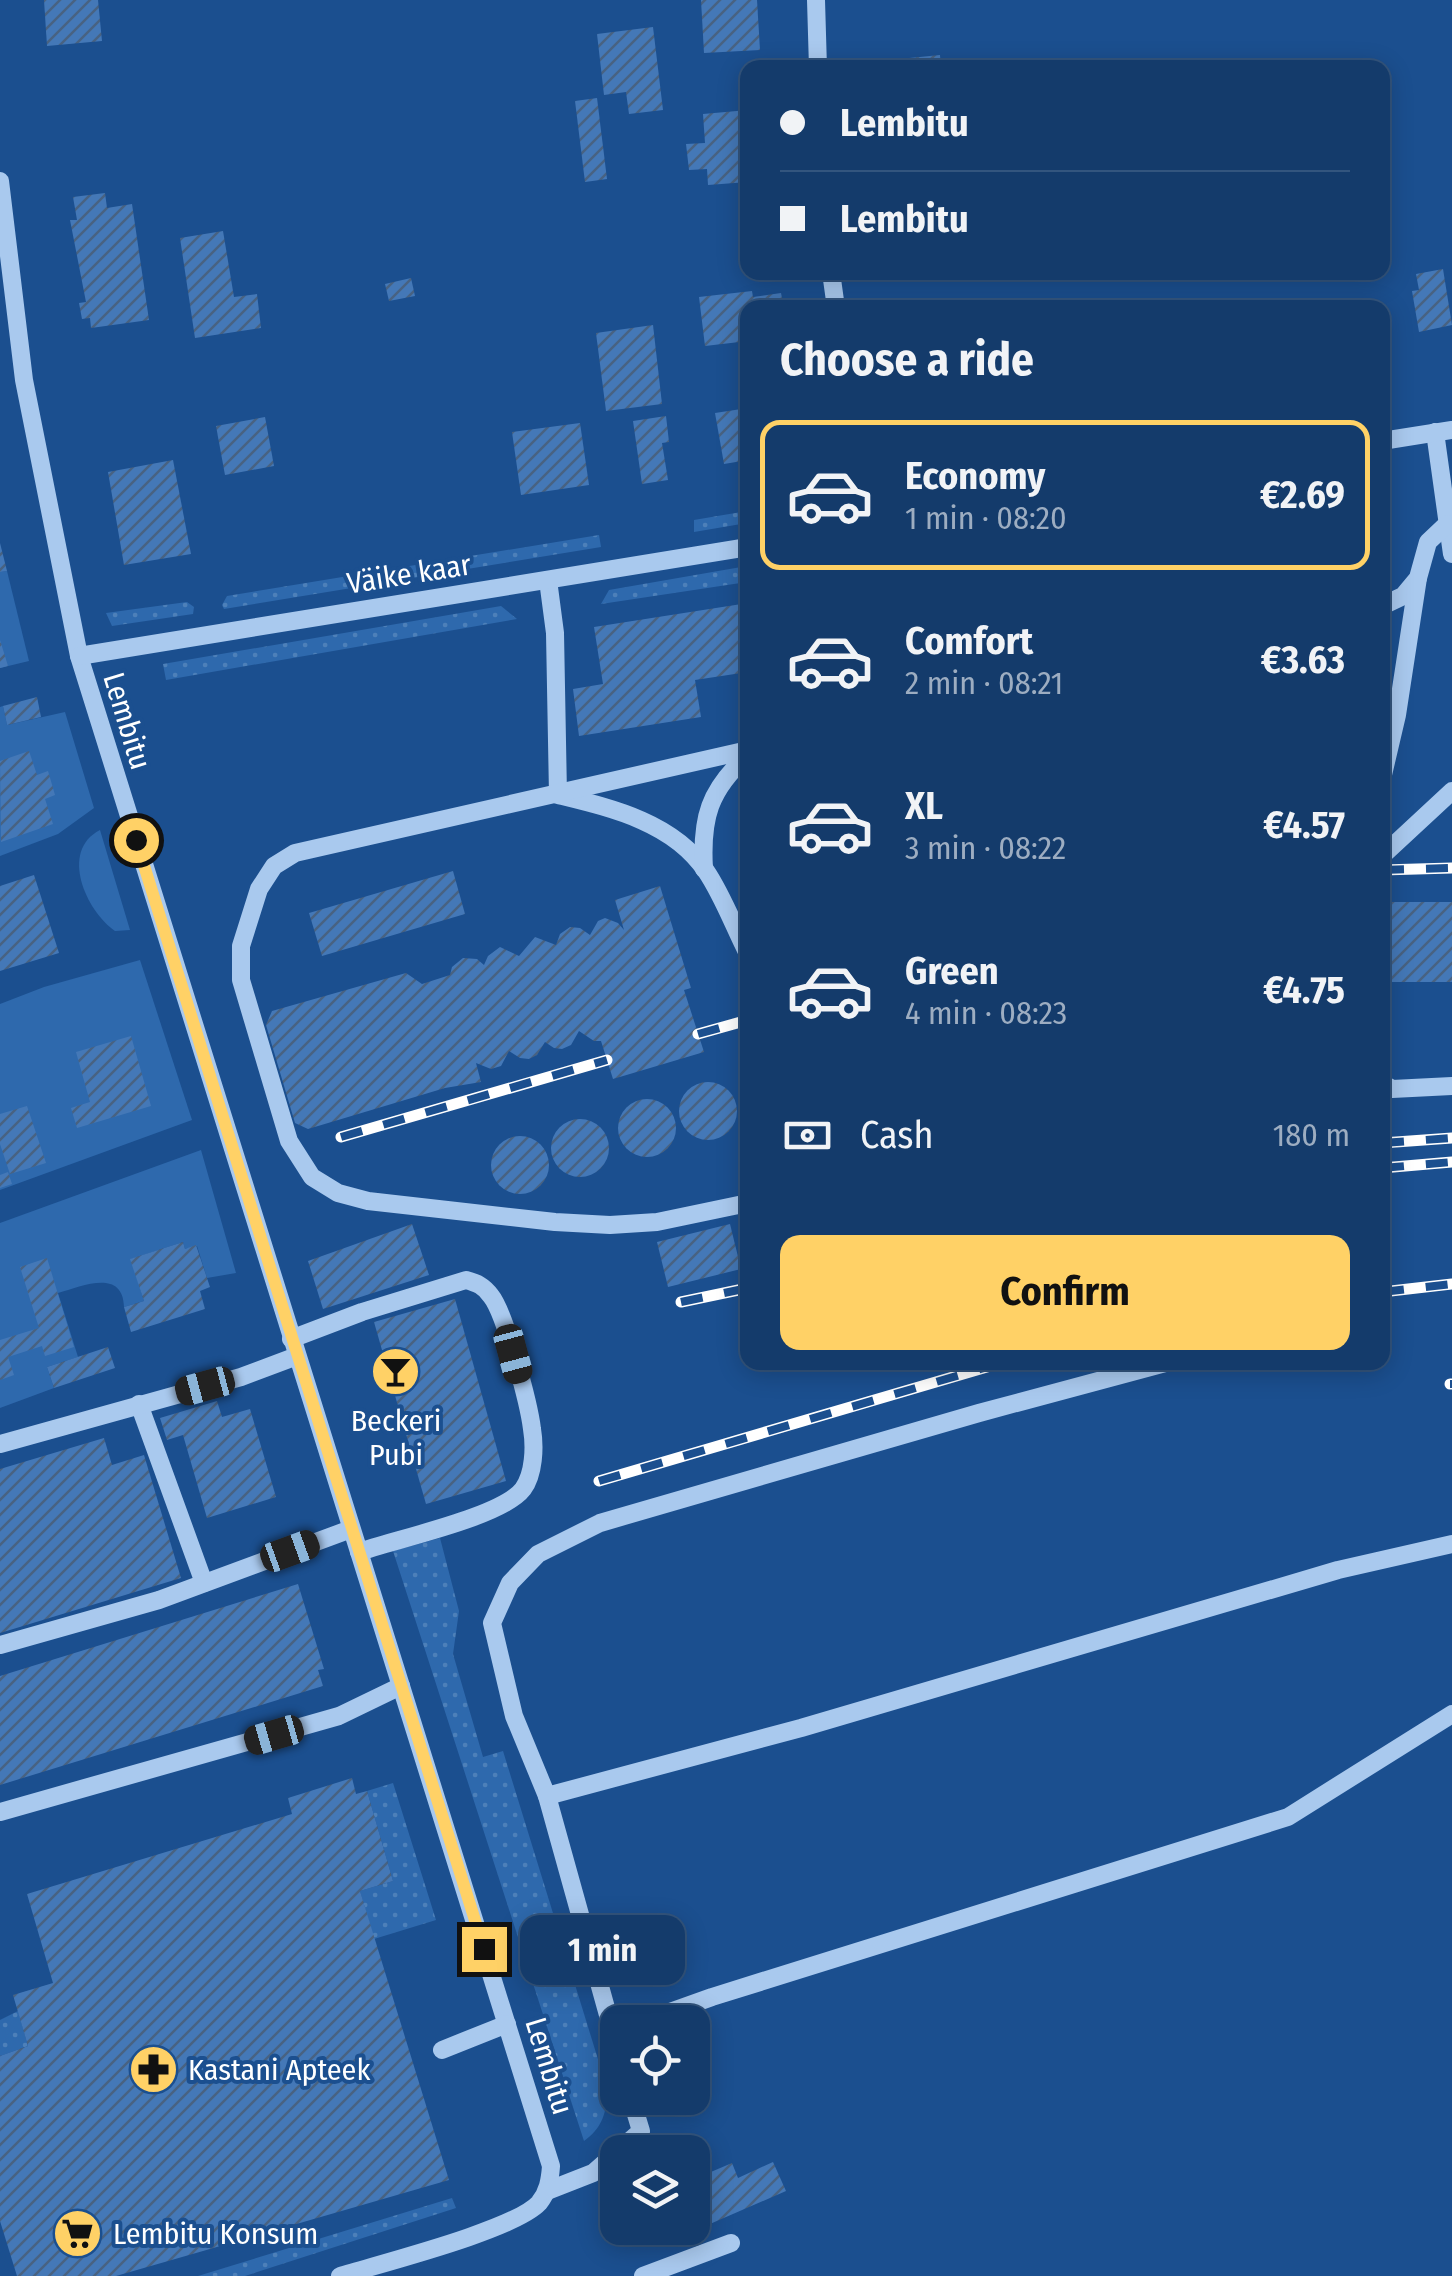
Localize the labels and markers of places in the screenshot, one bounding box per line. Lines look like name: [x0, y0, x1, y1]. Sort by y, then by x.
bar icon: Beckeri Pubi: [370, 1346, 422, 1398]
place label: Beckeri Pubi: [351, 1403, 441, 1473]
pharmacy icon: Kastani Apteek: [127, 2044, 179, 2096]
place label: Kastani Apteek: [188, 2052, 370, 2088]
supermarket icon: Lembitu Konsum: [52, 2208, 104, 2260]
place label: Lembitu Konsum: [113, 2216, 318, 2252]

